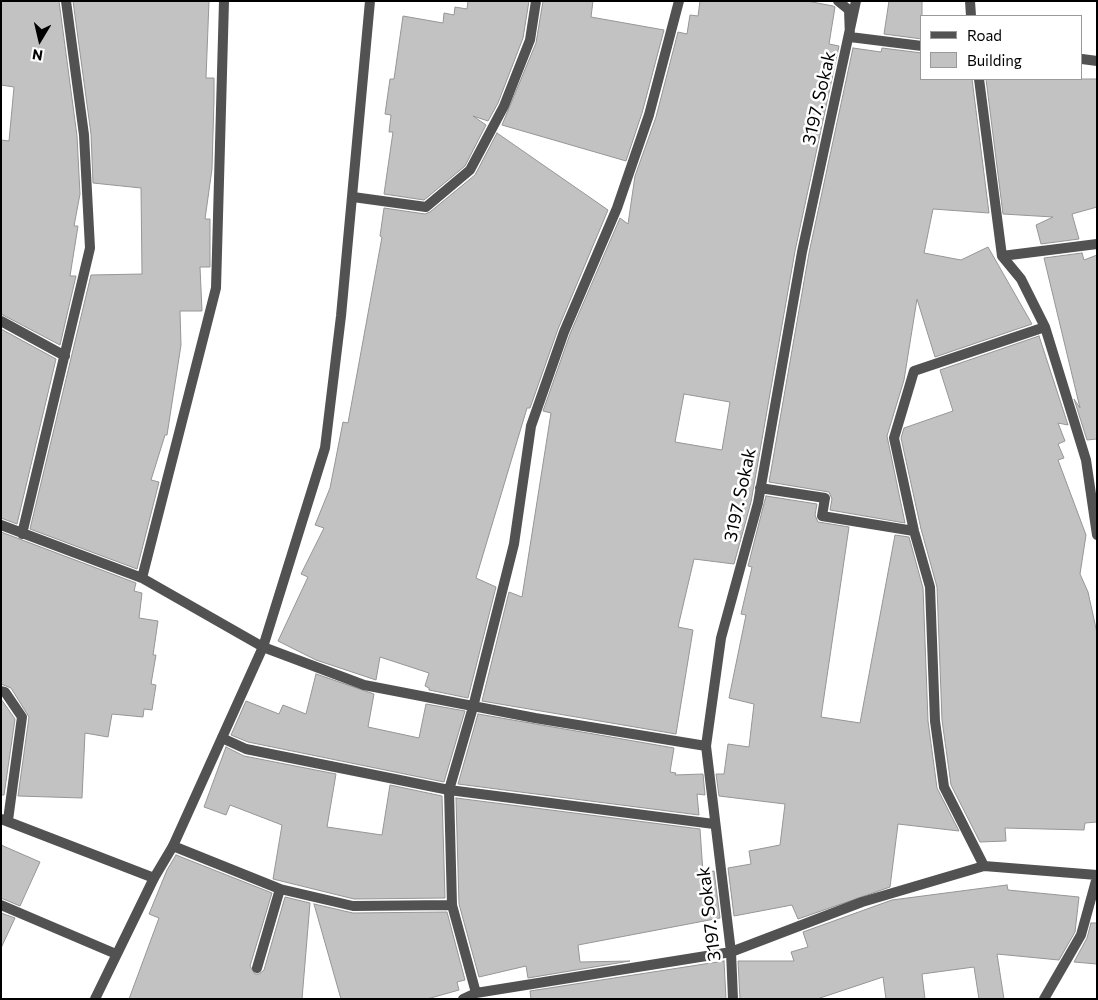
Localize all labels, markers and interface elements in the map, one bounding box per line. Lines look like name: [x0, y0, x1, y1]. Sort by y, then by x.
north arrow: [15, 15, 65, 65]
legend: [920, 15, 1083, 80]
text: Road: [967, 26, 1002, 44]
text: N: [31, 46, 44, 65]
street label: 3197. Sokak: [798, 49, 840, 147]
text: Building: [967, 51, 1022, 69]
street label: 3197. Sokak: [720, 446, 760, 544]
street label: 3197. Sokak: [692, 866, 726, 962]

